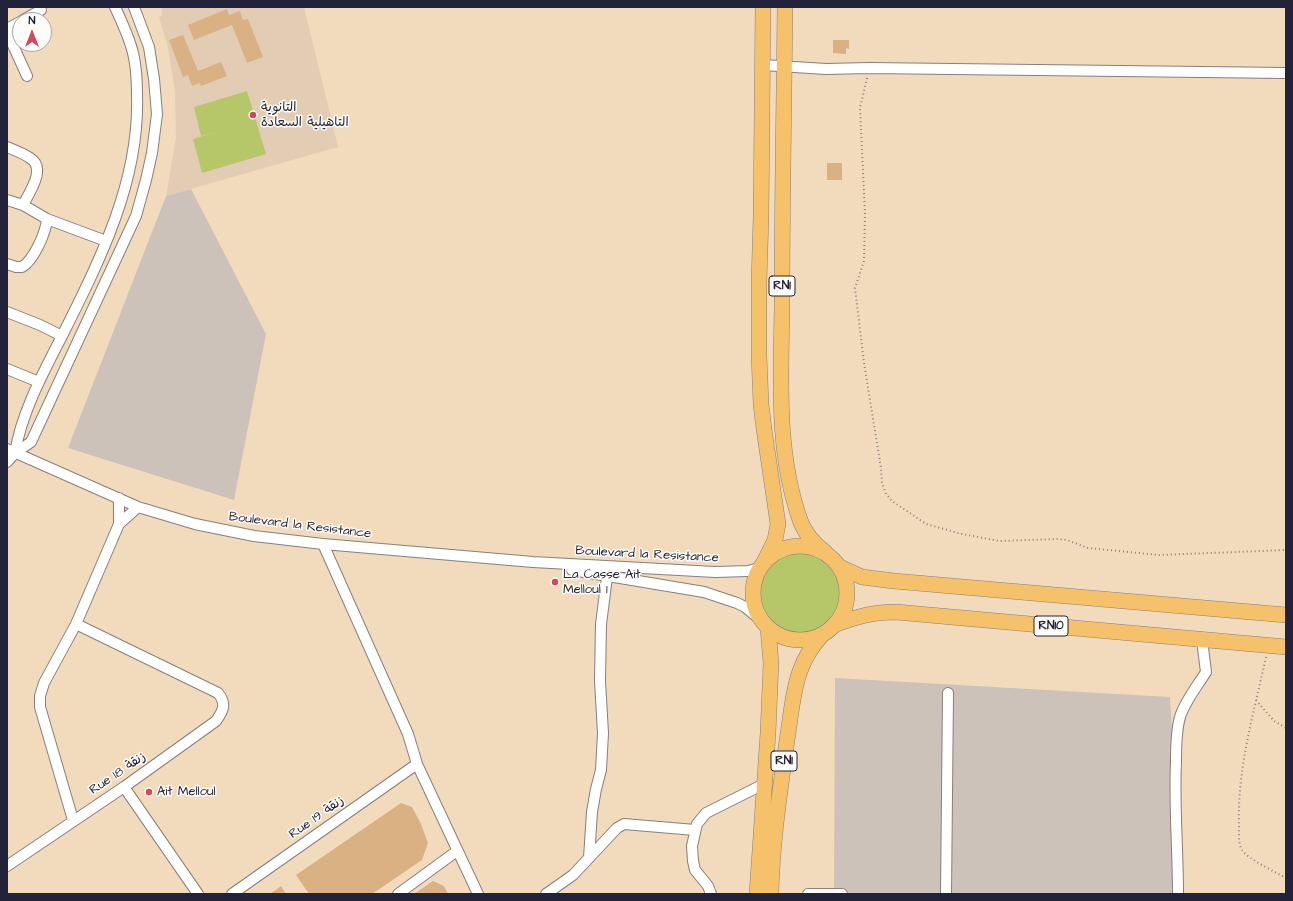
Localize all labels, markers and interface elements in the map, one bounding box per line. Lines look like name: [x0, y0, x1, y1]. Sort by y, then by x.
north arrow: [12, 12, 52, 52]
text: N: [29, 13, 35, 28]
place label: التانوية التاهيلية السعادة: [261, 100, 349, 131]
marker: التانوية التاهيلية السعادة: [248, 110, 258, 120]
road number: RN1: [769, 276, 795, 296]
street label: Boulevard la Resistance: [228, 510, 372, 542]
street label: Boulevard la Resistance: [575, 543, 719, 567]
place label: La Casse Ait Melloul 1: [563, 567, 640, 598]
marker: La Casse Ait Melloul 1: [550, 577, 560, 587]
road number: RN10: [1034, 616, 1068, 636]
street label: Rue 18 زنقة: [87, 749, 149, 799]
road number: RN1: [771, 751, 797, 771]
place label: Ait Melloul: [157, 784, 216, 800]
marker: Ait Melloul: [144, 787, 154, 797]
street label: Rue 19 زنقة: [286, 793, 348, 843]

